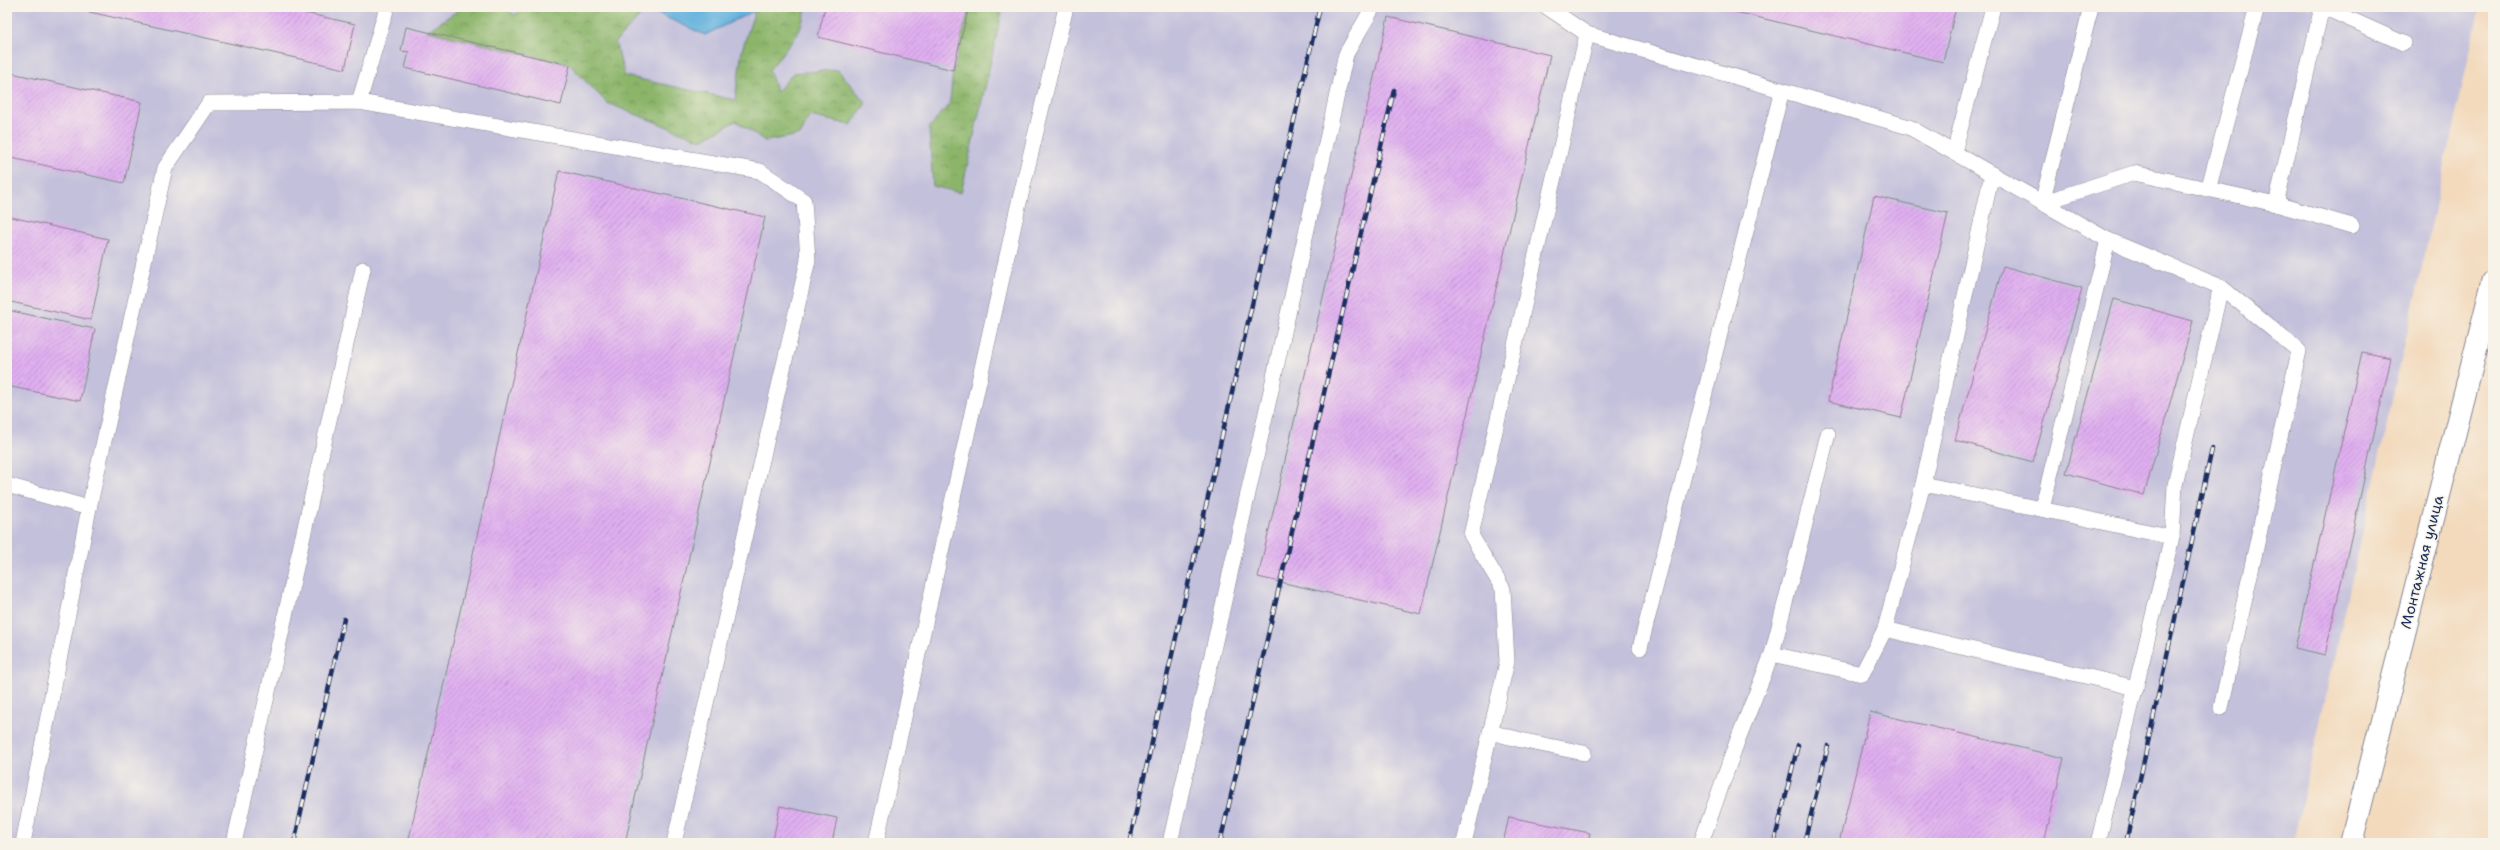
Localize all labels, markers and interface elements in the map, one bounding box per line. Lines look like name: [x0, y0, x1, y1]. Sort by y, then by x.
street label: Монтажная улица: [2396, 492, 2448, 631]

